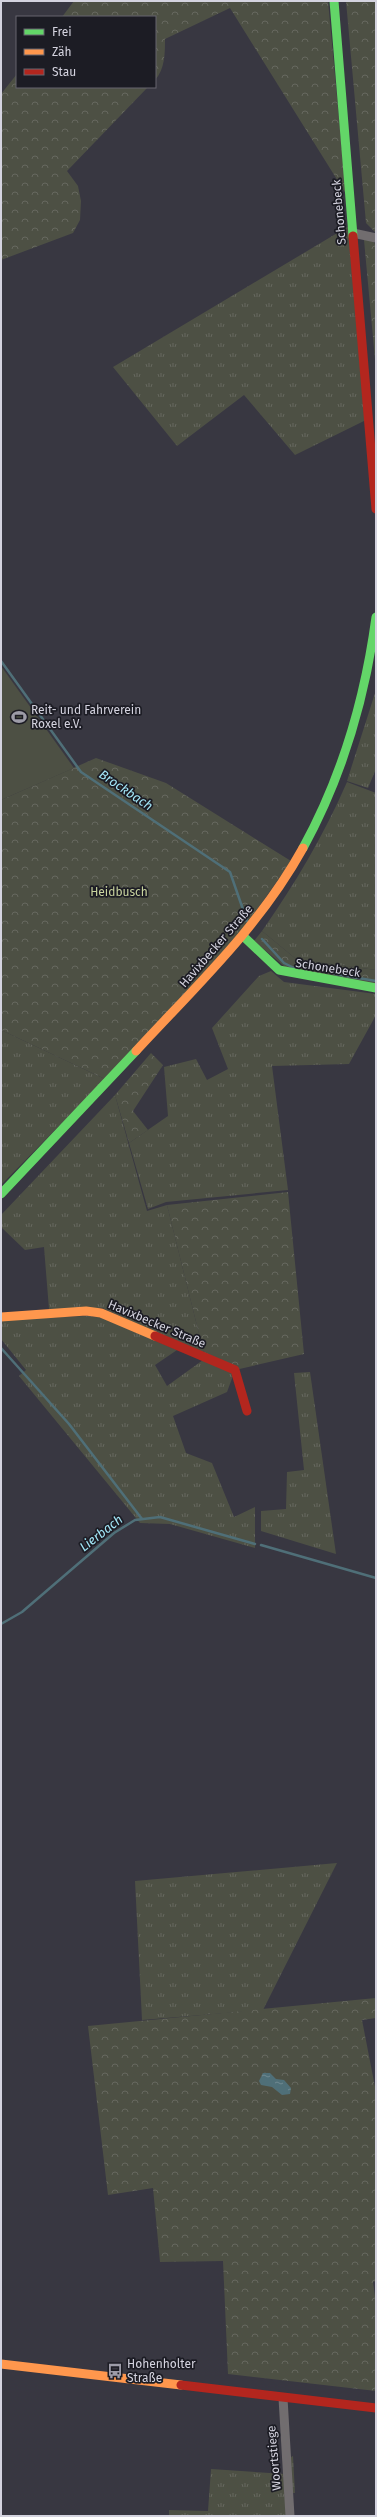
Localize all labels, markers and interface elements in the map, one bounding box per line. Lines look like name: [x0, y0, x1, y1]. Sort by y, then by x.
legend: [16, 16, 156, 88]
text: Frei: [52, 25, 72, 39]
text: Zäh: [52, 45, 72, 59]
text: Stau: [52, 65, 76, 79]
street label: Schonebeck: [329, 178, 349, 245]
place label: Reit- und Fahrverein Roxel e.V.: [31, 703, 141, 731]
sports icon: Reit- und Fahrverein Roxel e.V.: [10, 708, 28, 726]
water label: Brockbach: [96, 767, 156, 813]
park label: Heidbusch: [90, 885, 148, 899]
street label: Havixbecker Straße: [176, 902, 256, 990]
street label: Schonebeck: [295, 956, 362, 980]
street label: Havixbecker Straße: [106, 1297, 208, 1351]
water label: Lierbach: [77, 1512, 125, 1554]
place label: Hohenholter Straße: [127, 2357, 196, 2385]
bus stop icon: Hohenholter Straße: [106, 2362, 124, 2380]
street label: Woortstiege: [264, 2425, 284, 2491]

